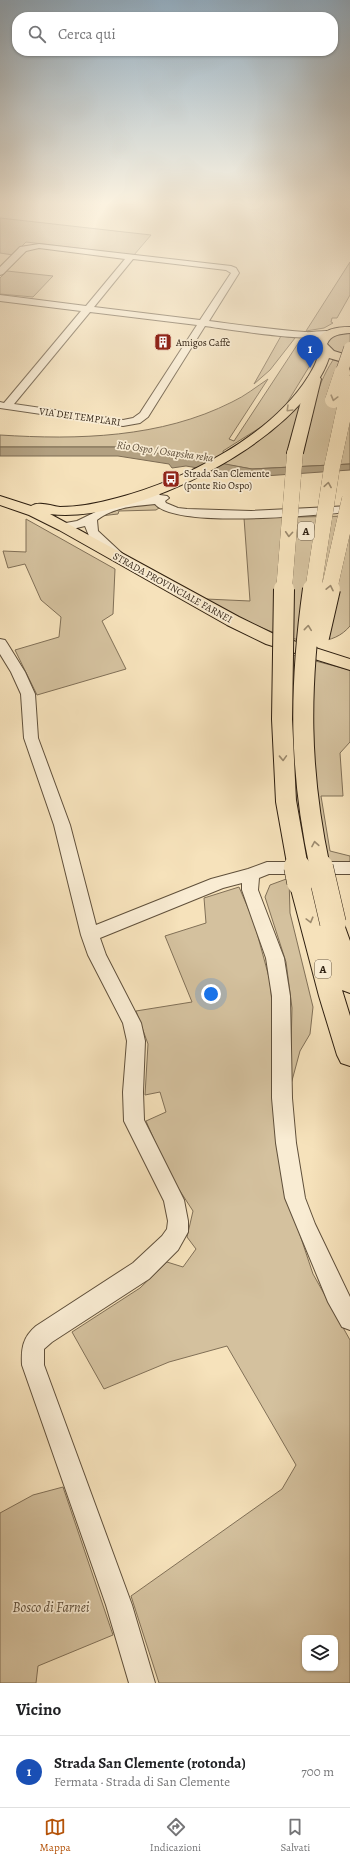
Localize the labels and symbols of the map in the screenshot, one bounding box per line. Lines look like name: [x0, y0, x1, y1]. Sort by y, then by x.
building icon: Amigos Caffè: [153, 332, 173, 352]
pin: 1: [297, 335, 323, 368]
place label: Amigos Caffè: [175, 336, 231, 349]
one-way arrow: [330, 395, 338, 401]
street label: VIA DEI TEMPLARI: [37, 404, 122, 429]
one-way arrow: [286, 404, 294, 412]
water label: Rio Ospo / Osapska reka: [116, 437, 214, 466]
place label: Strada San Clemente (ponte Rio Ospo): [184, 467, 270, 493]
bus stop icon: Strada San Clemente (ponte Rio Ospo): [161, 469, 181, 489]
one-way arrow: [323, 482, 332, 488]
road number: A: [298, 522, 314, 540]
one-way arrow: [285, 531, 294, 537]
street label: STRADA PROVINCIALE FARNEI: [111, 549, 235, 626]
one-way arrow: [326, 585, 334, 592]
one-way arrow: [303, 625, 312, 631]
one-way arrow: [279, 755, 287, 761]
one-way arrow: [311, 841, 319, 847]
one-way arrow: [305, 916, 314, 923]
road number: A: [315, 960, 331, 978]
your location: [201, 984, 221, 1004]
park label: Bosco di Farnei: [13, 1598, 90, 1617]

